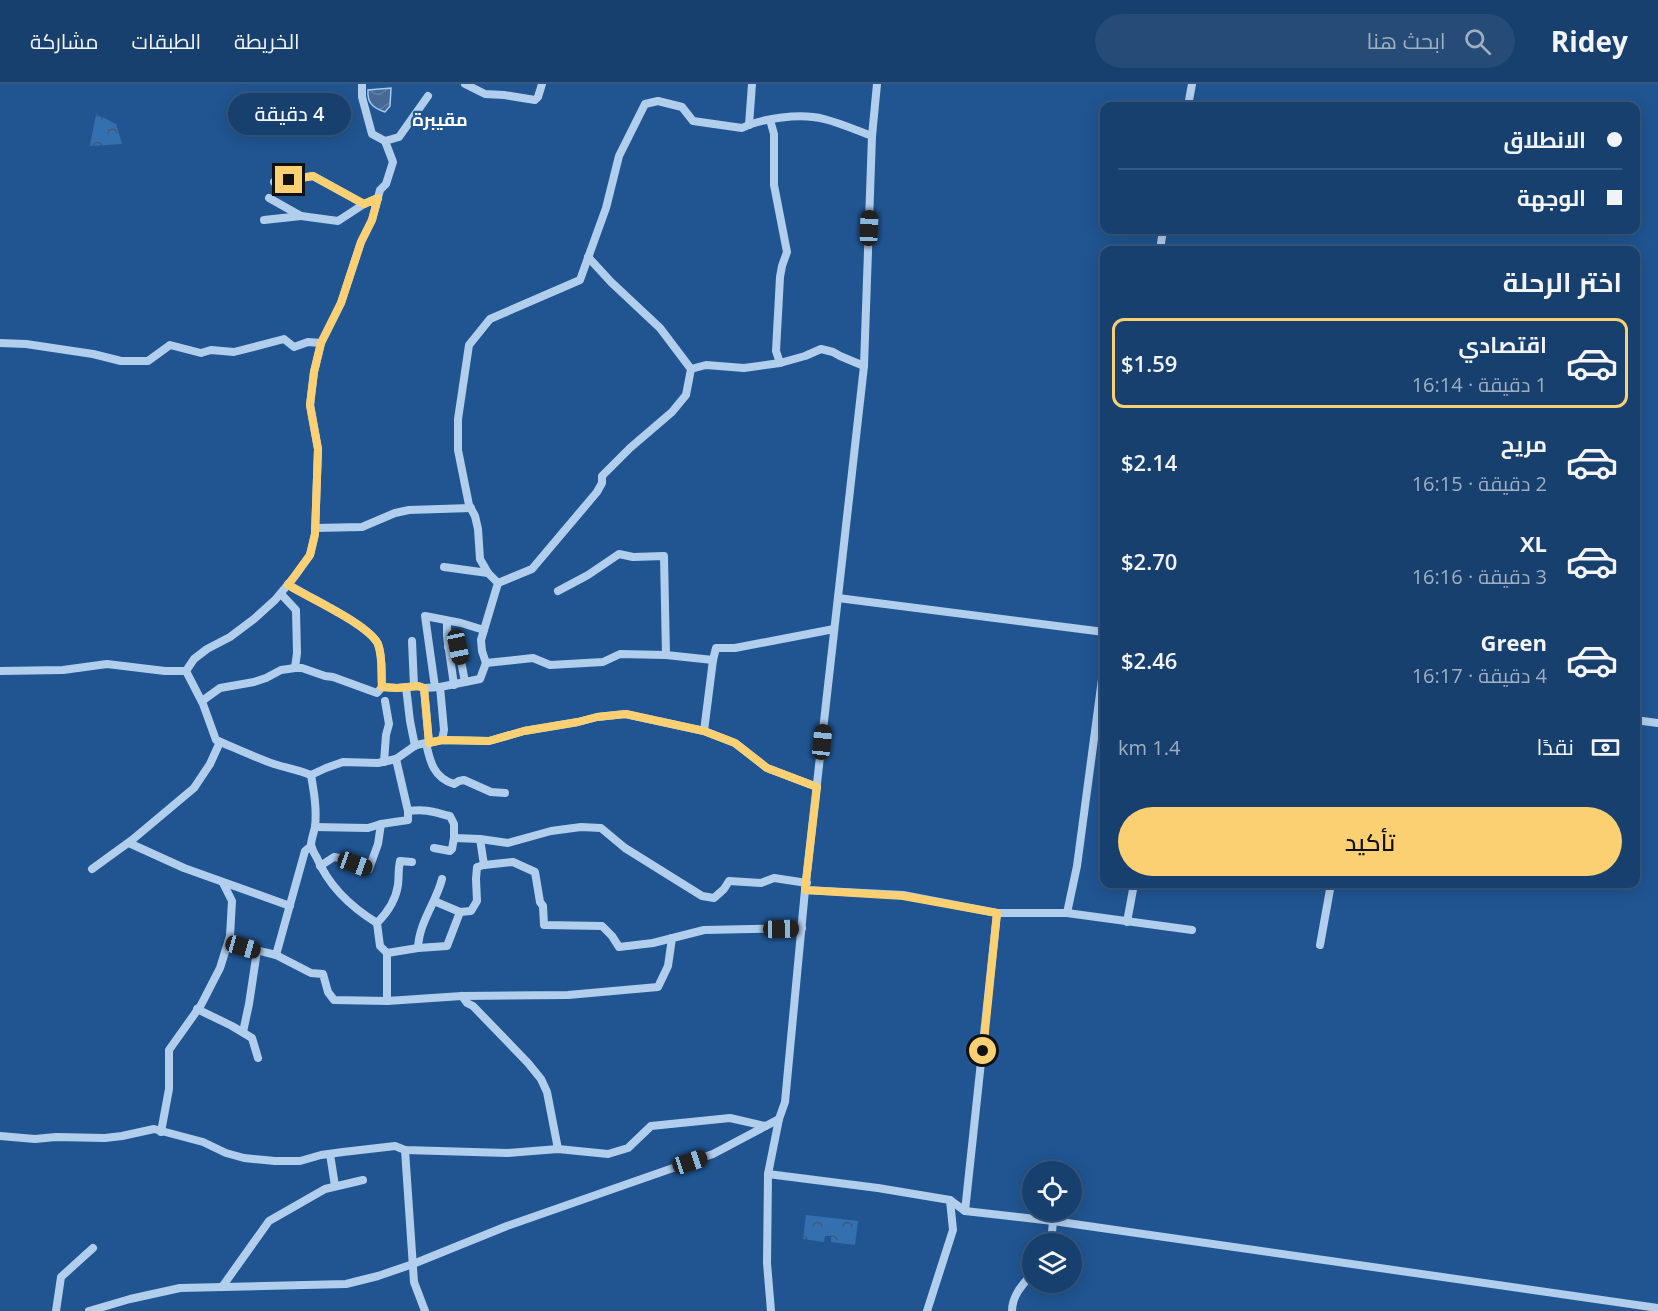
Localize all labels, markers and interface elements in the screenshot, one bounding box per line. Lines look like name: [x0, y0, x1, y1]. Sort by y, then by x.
search box: [1095, 14, 1515, 68]
text: Ridey: [1551, 22, 1628, 60]
text: ابحث هنا: [1367, 25, 1446, 55]
icon: search: [1461, 25, 1494, 58]
text: مشاركة: [30, 27, 99, 55]
text: الطبقات: [132, 27, 201, 55]
text: الخريطة: [234, 27, 300, 55]
callout: 4 دقيقة: [228, 93, 350, 135]
text: 4 دقيقة: [255, 100, 324, 127]
district label: مقيبرة: [412, 107, 468, 131]
text: الانطلاق: [1503, 124, 1586, 154]
route end: [275, 166, 302, 193]
text: الوجهة: [1517, 182, 1586, 212]
car: [859, 210, 879, 246]
text: اختر الرحلة: [1503, 263, 1622, 300]
text: اقتصادي: [1458, 329, 1547, 359]
icon: car: [1565, 336, 1619, 390]
text: $1.59: [1121, 348, 1177, 378]
text: 1 دقيقة · 16:14: [1412, 371, 1547, 398]
text: مريح: [1501, 428, 1547, 458]
icon: car: [1565, 435, 1619, 489]
text: $2.14: [1121, 447, 1177, 477]
text: 2 دقيقة · 16:15: [1412, 470, 1547, 497]
text: XL: [1520, 528, 1547, 558]
icon: car: [1565, 534, 1619, 588]
text: $2.70: [1121, 546, 1177, 576]
text: 3 دقيقة · 16:16: [1412, 563, 1547, 590]
text: Green: [1481, 627, 1547, 657]
car: [445, 628, 471, 666]
icon: car: [1565, 633, 1619, 687]
text: $2.46: [1121, 645, 1177, 675]
text: 4 دقيقة · 16:17: [1412, 662, 1547, 689]
car: [811, 723, 833, 761]
text: نقدًا: [1536, 731, 1574, 761]
icon: cash: [1589, 731, 1622, 764]
text: 1.4 km: [1118, 734, 1180, 761]
button: تأكيد: [1118, 807, 1622, 876]
car: [335, 849, 375, 879]
car: [763, 920, 799, 938]
car: [223, 933, 263, 961]
route start: [969, 1037, 996, 1064]
car: [670, 1148, 710, 1176]
map controls: [1022, 1161, 1082, 1293]
button: locate: [1022, 1161, 1082, 1221]
button: layers: [1022, 1233, 1082, 1293]

